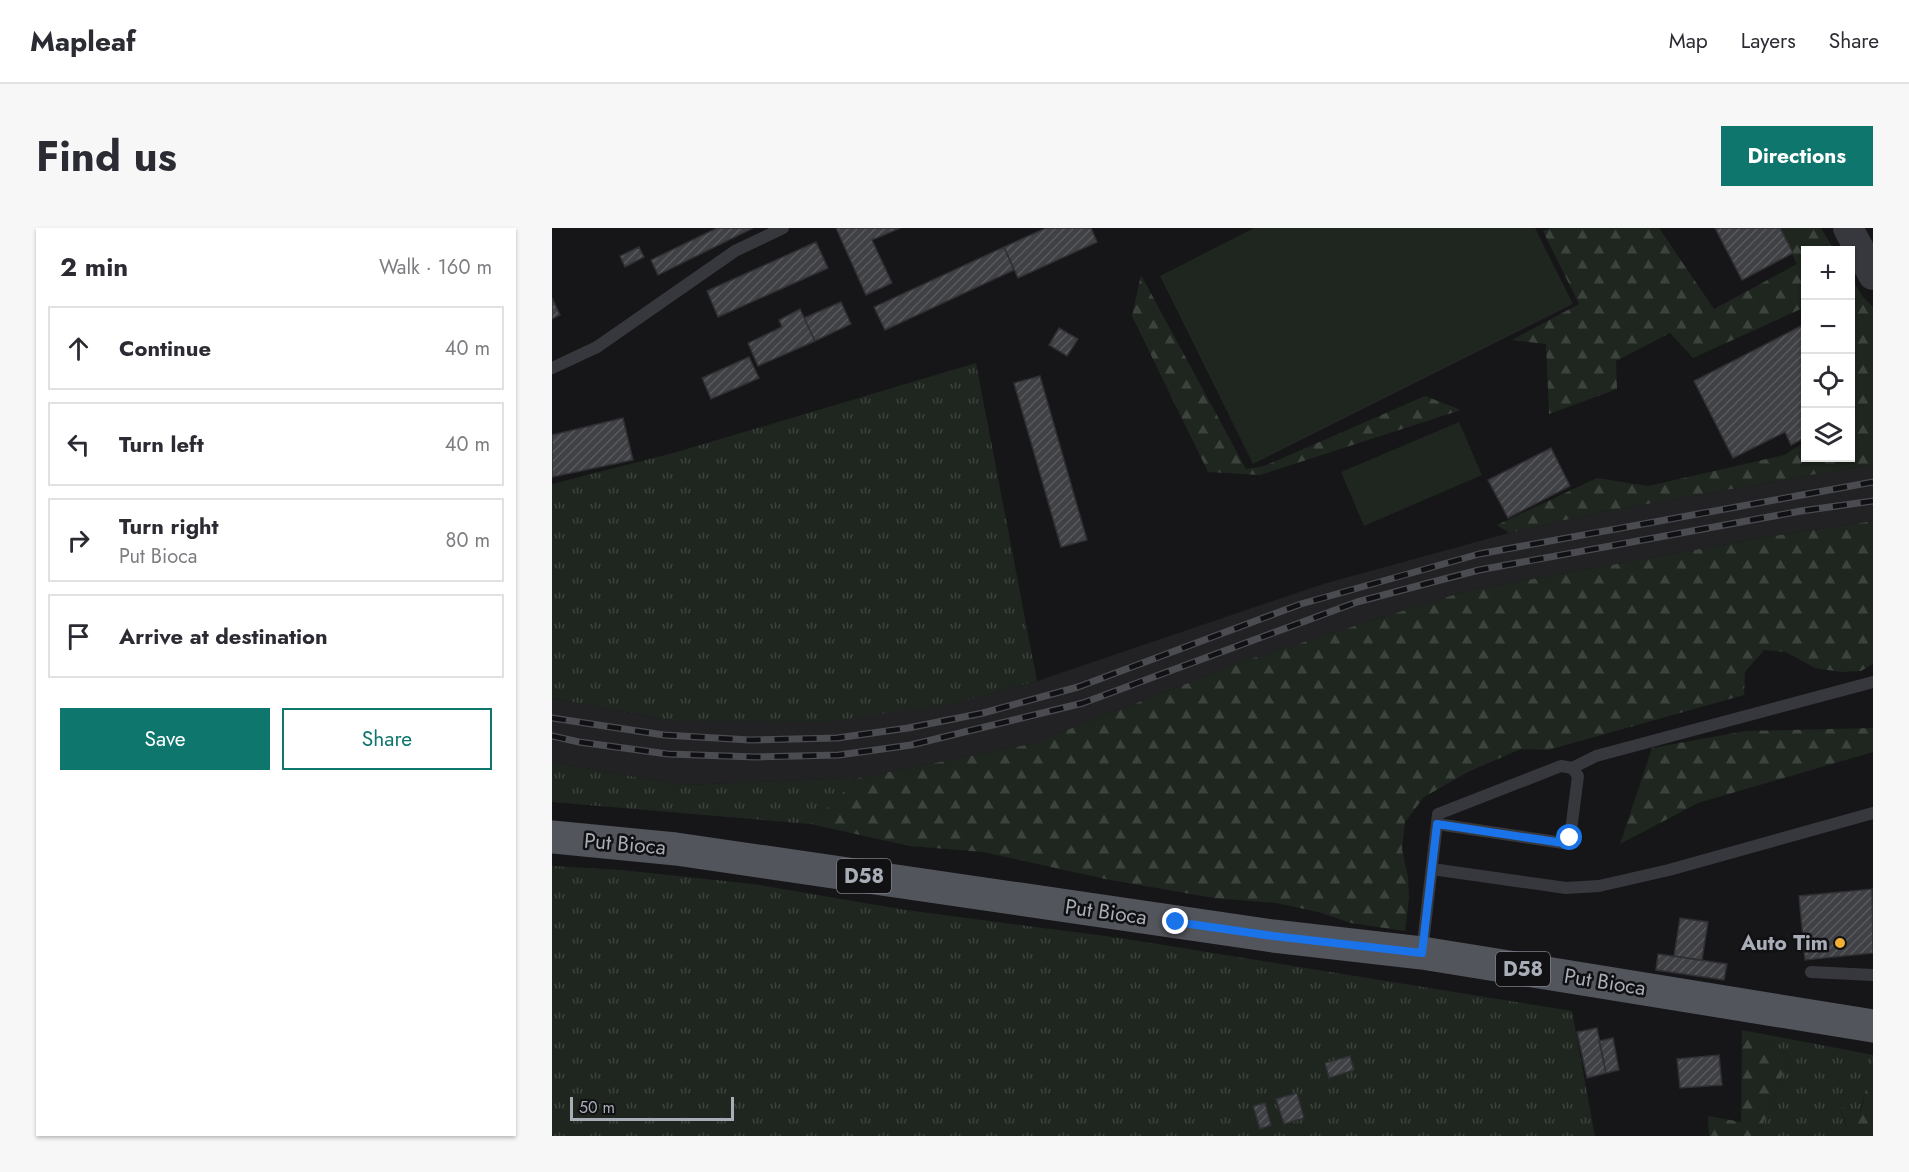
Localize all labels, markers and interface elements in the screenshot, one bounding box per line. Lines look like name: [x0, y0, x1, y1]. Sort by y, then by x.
text: Mapleaf: [30, 21, 136, 62]
text: Map: [1669, 26, 1708, 56]
text: Layers: [1741, 26, 1796, 56]
text: Share: [1829, 26, 1879, 56]
text: Find us: [36, 126, 177, 187]
button: Directions: [1721, 126, 1873, 186]
map controls: [1801, 246, 1855, 462]
button: +: [1801, 246, 1855, 300]
text: 2 min: [60, 248, 128, 286]
text: Walk · 160 m: [379, 253, 492, 282]
button: −: [1801, 300, 1855, 354]
icon: ahead: [62, 332, 95, 365]
text: Continue: [119, 332, 211, 364]
text: 40 m: [445, 334, 490, 363]
button: locate: [1801, 354, 1855, 408]
button: layers: [1801, 408, 1855, 462]
icon: left: [62, 428, 95, 461]
text: Turn left: [119, 428, 204, 460]
text: 40 m: [445, 430, 490, 459]
text: Turn right: [119, 510, 219, 542]
icon: right: [62, 524, 95, 557]
text: 80 m: [445, 526, 490, 555]
text: Put Bioca: [119, 542, 197, 571]
icon: arrive: [62, 620, 95, 653]
text: Arrive at destination: [119, 620, 328, 652]
button: Save: [60, 708, 270, 770]
button: Share: [282, 708, 492, 770]
route start: [1556, 824, 1582, 850]
street label: Put Bioca: [583, 825, 667, 863]
road number: D58: [837, 859, 891, 893]
street label: Put Bioca: [1063, 891, 1149, 933]
route end: [1162, 908, 1188, 934]
place label: Auto Tim: [1740, 928, 1828, 958]
marker: Auto Tim: [1833, 936, 1847, 950]
road number: D58: [1496, 952, 1550, 986]
street label: Put Bioca: [1562, 961, 1648, 1003]
scale bar: [570, 1094, 734, 1122]
text: 50 m: [579, 1096, 615, 1119]

